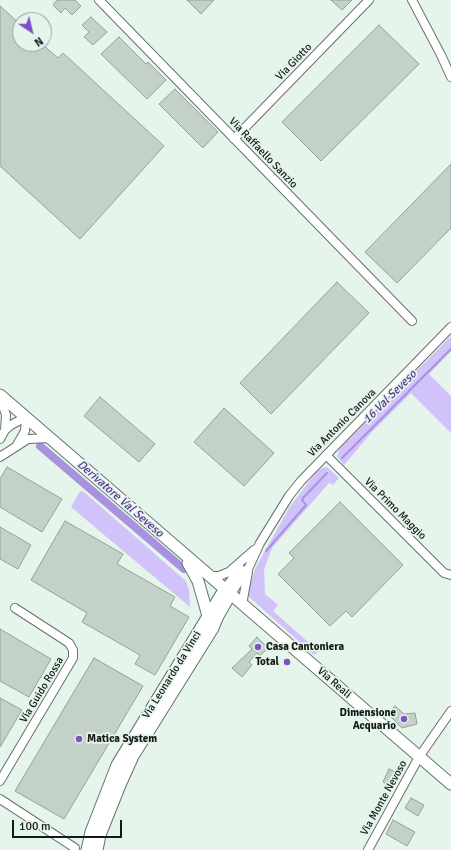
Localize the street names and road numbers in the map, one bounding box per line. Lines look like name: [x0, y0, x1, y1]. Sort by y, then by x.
street label: Via Giotto: [273, 41, 315, 83]
street label: Via Raffaello Sanzio: [226, 115, 300, 191]
street label: Via Antonio Canova: [305, 386, 379, 460]
street label: Via Primo Maggio: [361, 475, 429, 543]
street label: Via Leonardo da Vinci: [140, 629, 204, 721]
street label: Via Guido Rossa: [17, 655, 67, 725]
street label: Via Reali: [314, 665, 354, 701]
street label: Via Monte Nevoso: [358, 758, 410, 838]

